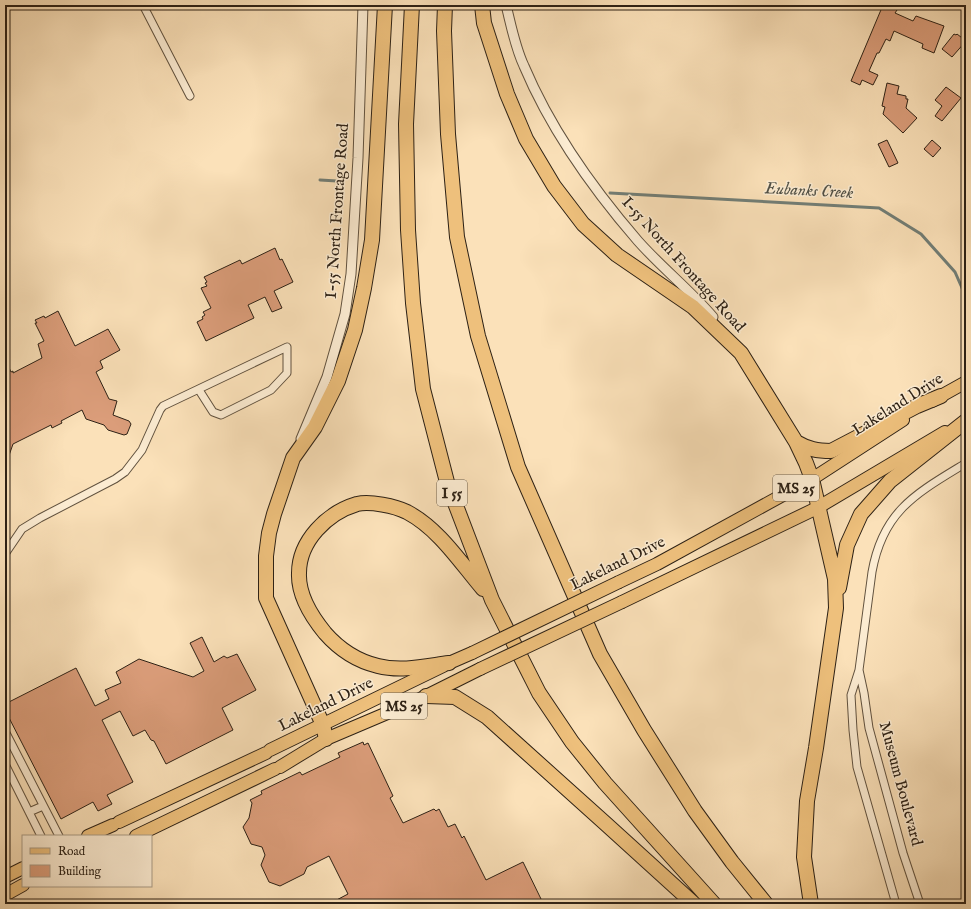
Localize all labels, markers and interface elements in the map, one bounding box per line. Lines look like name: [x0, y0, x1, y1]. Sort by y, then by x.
street label: I-55 North Frontage Road: [322, 122, 354, 299]
water label: Eubanks Creek: [763, 178, 854, 204]
street label: I-55 North Frontage Road: [617, 193, 750, 337]
street label: Lakeland Drive: [849, 369, 947, 441]
road number: MS 25: [773, 475, 819, 501]
road number: I 55: [437, 480, 467, 506]
street label: Lakeland Drive: [567, 532, 669, 596]
street label: Lakeland Drive: [275, 673, 377, 737]
road number: MS 25: [381, 693, 427, 719]
street label: Museum Boulevard: [874, 720, 926, 849]
legend: [22, 835, 152, 887]
text: Road: [58, 844, 86, 859]
text: Building: [58, 864, 102, 879]

